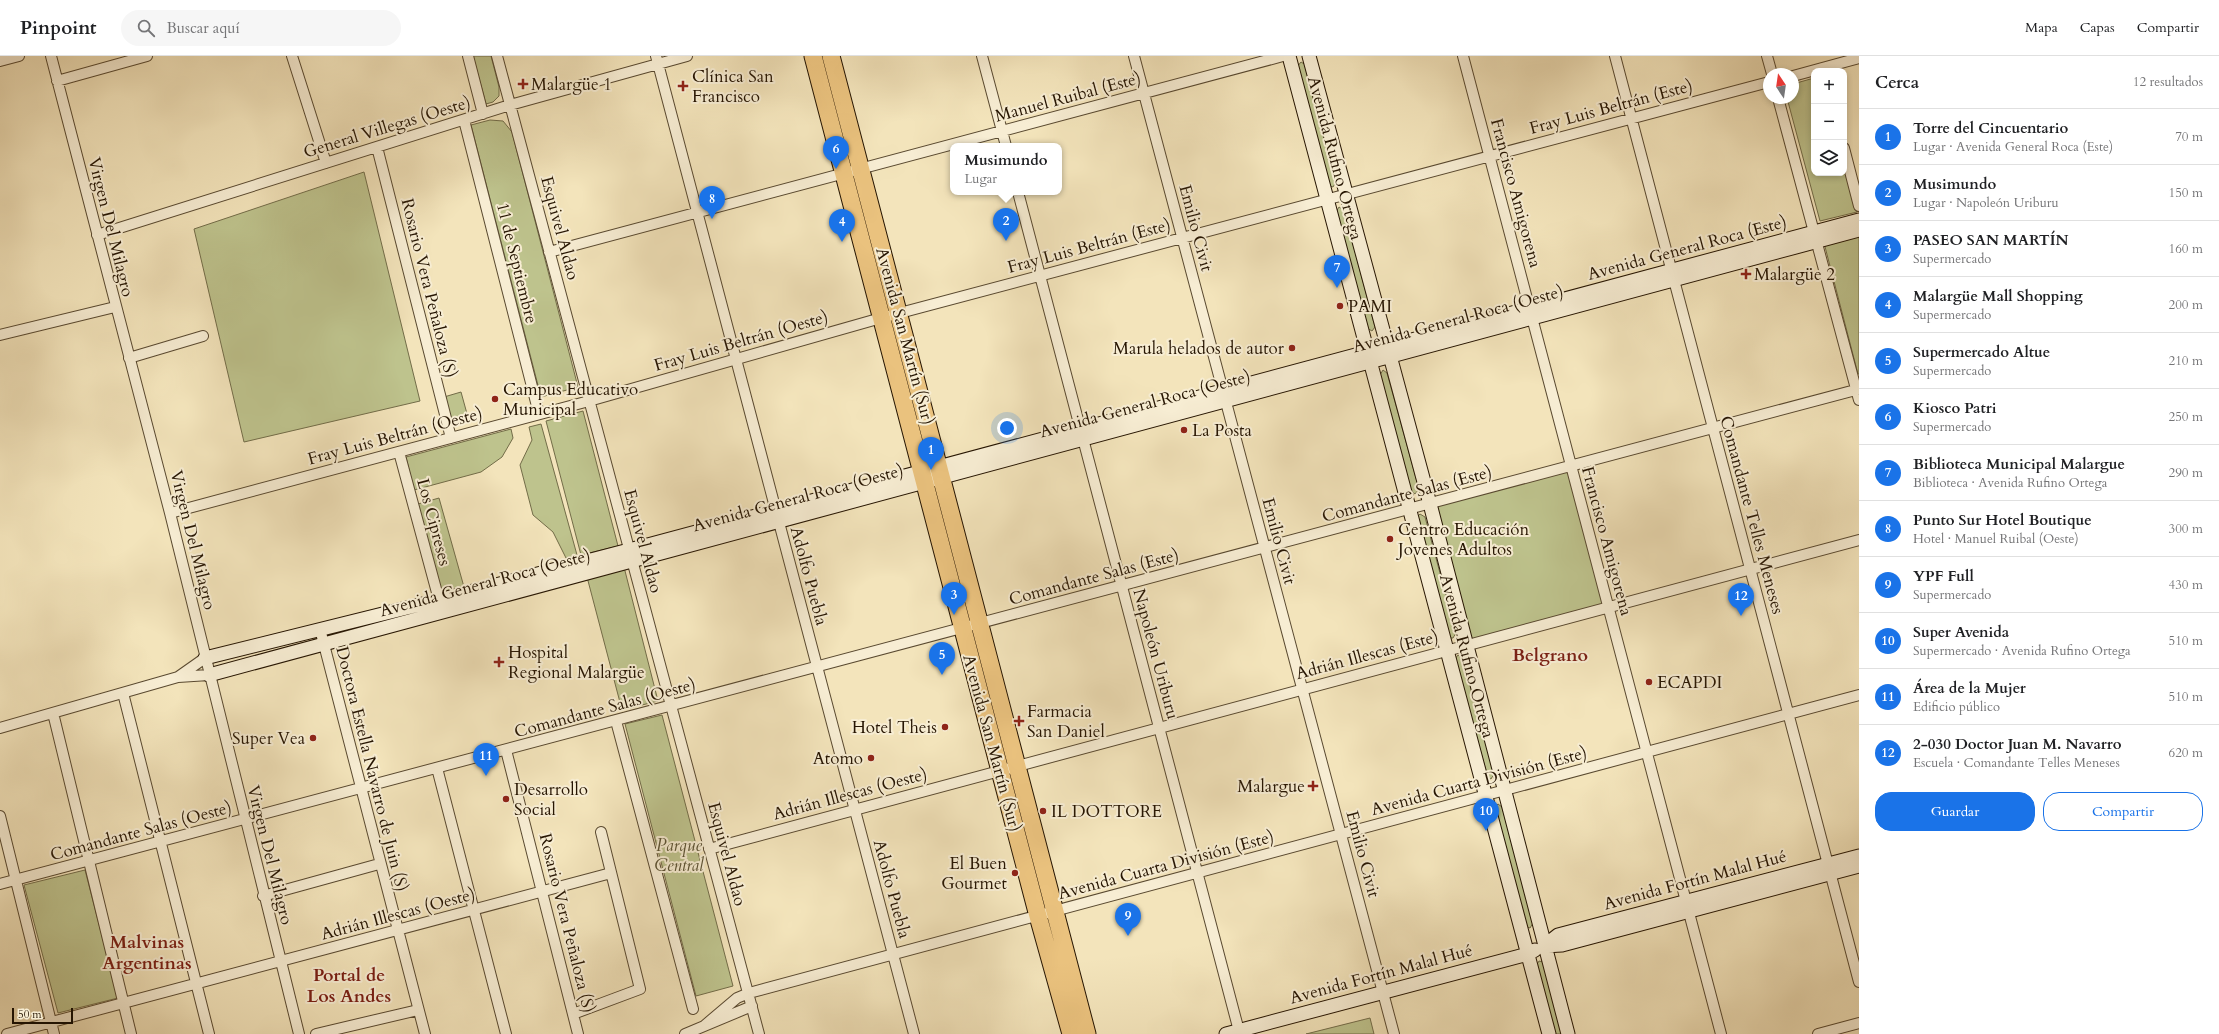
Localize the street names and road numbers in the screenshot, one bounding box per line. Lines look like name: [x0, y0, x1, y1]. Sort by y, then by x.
street label: Manuel Ruibal (Este): [992, 66, 1144, 128]
street label: Avenida Rufino Ortega: [1302, 74, 1368, 243]
street label: Fray Luis Beltrán (Este): [1527, 74, 1695, 140]
street label: General Villegas (Oeste): [301, 91, 473, 163]
street label: Francisco Amigorena: [1485, 116, 1547, 271]
street label: Virgen Del Milagro: [83, 155, 139, 299]
street label: Esquivel Aldao: [535, 174, 585, 282]
street label: Emilio Civit: [1173, 182, 1219, 275]
street label: Rosario Vera Peñaloza (S): [396, 196, 462, 380]
street label: 11 de Septiembre: [491, 200, 543, 326]
street label: Avenida General Roca (Este): [1585, 210, 1789, 286]
street label: Fray Luis Beltrán (Este): [1005, 213, 1173, 279]
street label: Avenida San Martín (Sur): [870, 245, 940, 427]
street label: Avenida General Roca (Oeste): [1350, 280, 1566, 358]
street label: Fray Luis Beltrán (Oeste): [651, 305, 831, 377]
street label: Avenida General Roca (Oeste): [1037, 365, 1253, 443]
street label: Fray Luis Beltrán (Oeste): [305, 402, 485, 470]
street label: Comandante Telles Meneses: [1714, 413, 1790, 617]
street label: Avenida General Roca (Oeste): [690, 459, 906, 537]
street label: Comandante Salas (Este): [1319, 460, 1495, 528]
street label: Francisco Amigorena: [1576, 464, 1638, 619]
street label: Virgen Del Milagro: [165, 468, 221, 612]
street label: Los Cipreses: [411, 476, 457, 569]
street label: Esquivel Aldao: [618, 487, 668, 595]
street label: Emilio Civit: [1256, 495, 1302, 588]
street label: Adolfo Puebla: [785, 524, 833, 629]
street label: Comandante Salas (Este): [1006, 543, 1182, 611]
street label: Avenida General Roca (Oeste): [377, 544, 593, 622]
street label: Avenida Rufino Ortega: [1434, 572, 1500, 741]
street label: Napoleón Uriburu: [1128, 586, 1184, 722]
street label: Adrián Illescas (Este): [1293, 625, 1441, 685]
street label: Doctora Estella Navarro de Juin (S): [330, 644, 414, 894]
street label: Avenida San Martín (Sur): [957, 652, 1027, 834]
street label: Comandante Salas (Oeste): [512, 673, 698, 743]
street label: Avenida Cuarta División (Este): [1368, 741, 1590, 821]
street label: Adrián Illescas (Oeste): [770, 762, 930, 826]
street label: Virgen Del Milagro: [242, 783, 298, 927]
street label: Comandante Salas (Oeste): [48, 796, 234, 866]
street label: Esquivel Aldao: [702, 800, 752, 908]
street label: Emilio Civit: [1340, 808, 1386, 901]
street label: Avenida Cuarta División (Este): [1055, 825, 1277, 905]
street label: Rosario Vera Peñaloza (S): [534, 831, 600, 1015]
street label: Adolfo Puebla: [868, 837, 916, 942]
street label: Avenida Fortín Malal Hué: [1601, 845, 1789, 915]
street label: Adrián Illescas (Oeste): [318, 882, 478, 946]
street label: Avenida Fortín Malal Hué: [1287, 939, 1475, 1009]

